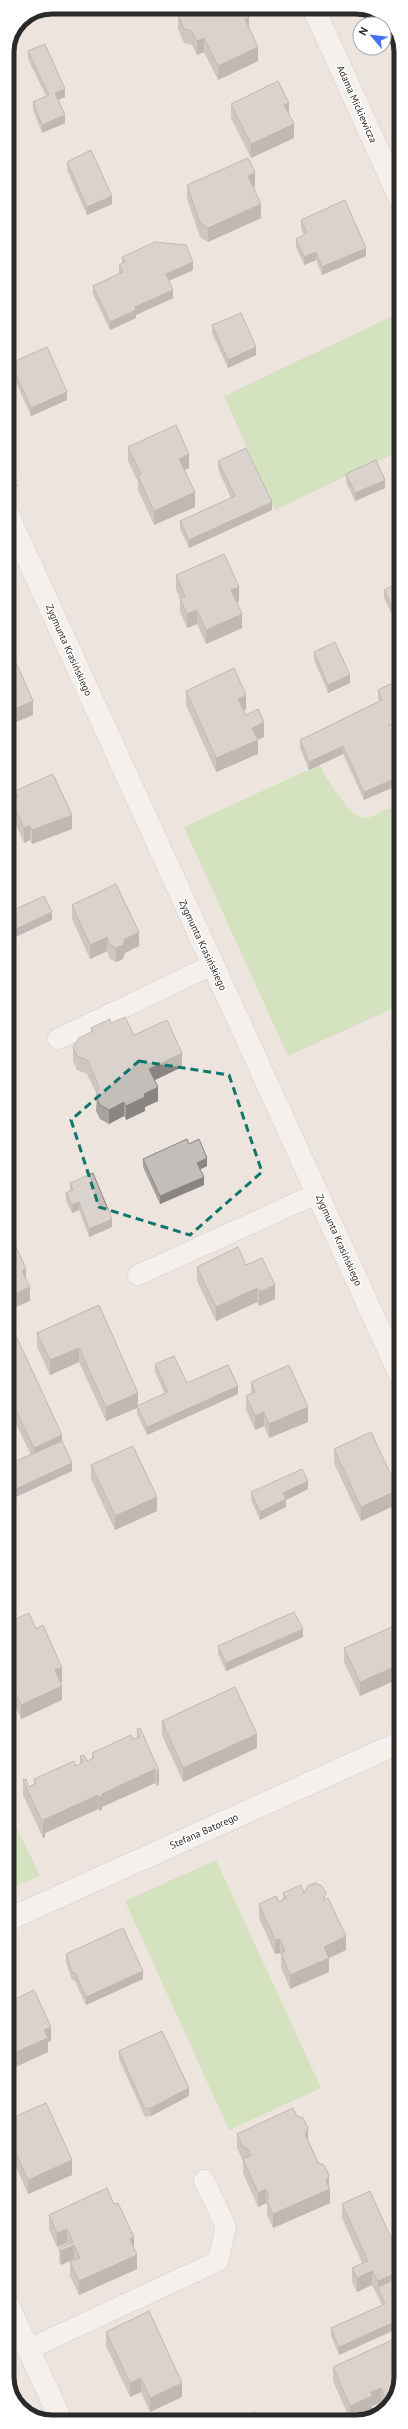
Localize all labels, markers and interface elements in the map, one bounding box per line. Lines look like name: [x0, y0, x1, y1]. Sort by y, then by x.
north arrow: [352, 16, 392, 56]
text: N: [355, 25, 371, 38]
street label: Adama Mickiewicza: [334, 63, 380, 145]
street label: Zygmunta Krasińskiego: [43, 602, 95, 698]
street label: Zygmunta Krasińskiego: [176, 897, 230, 993]
street label: Zygmunta Krasińskiego: [313, 1192, 365, 1288]
street label: Stefana Batorego: [168, 1810, 240, 1852]

